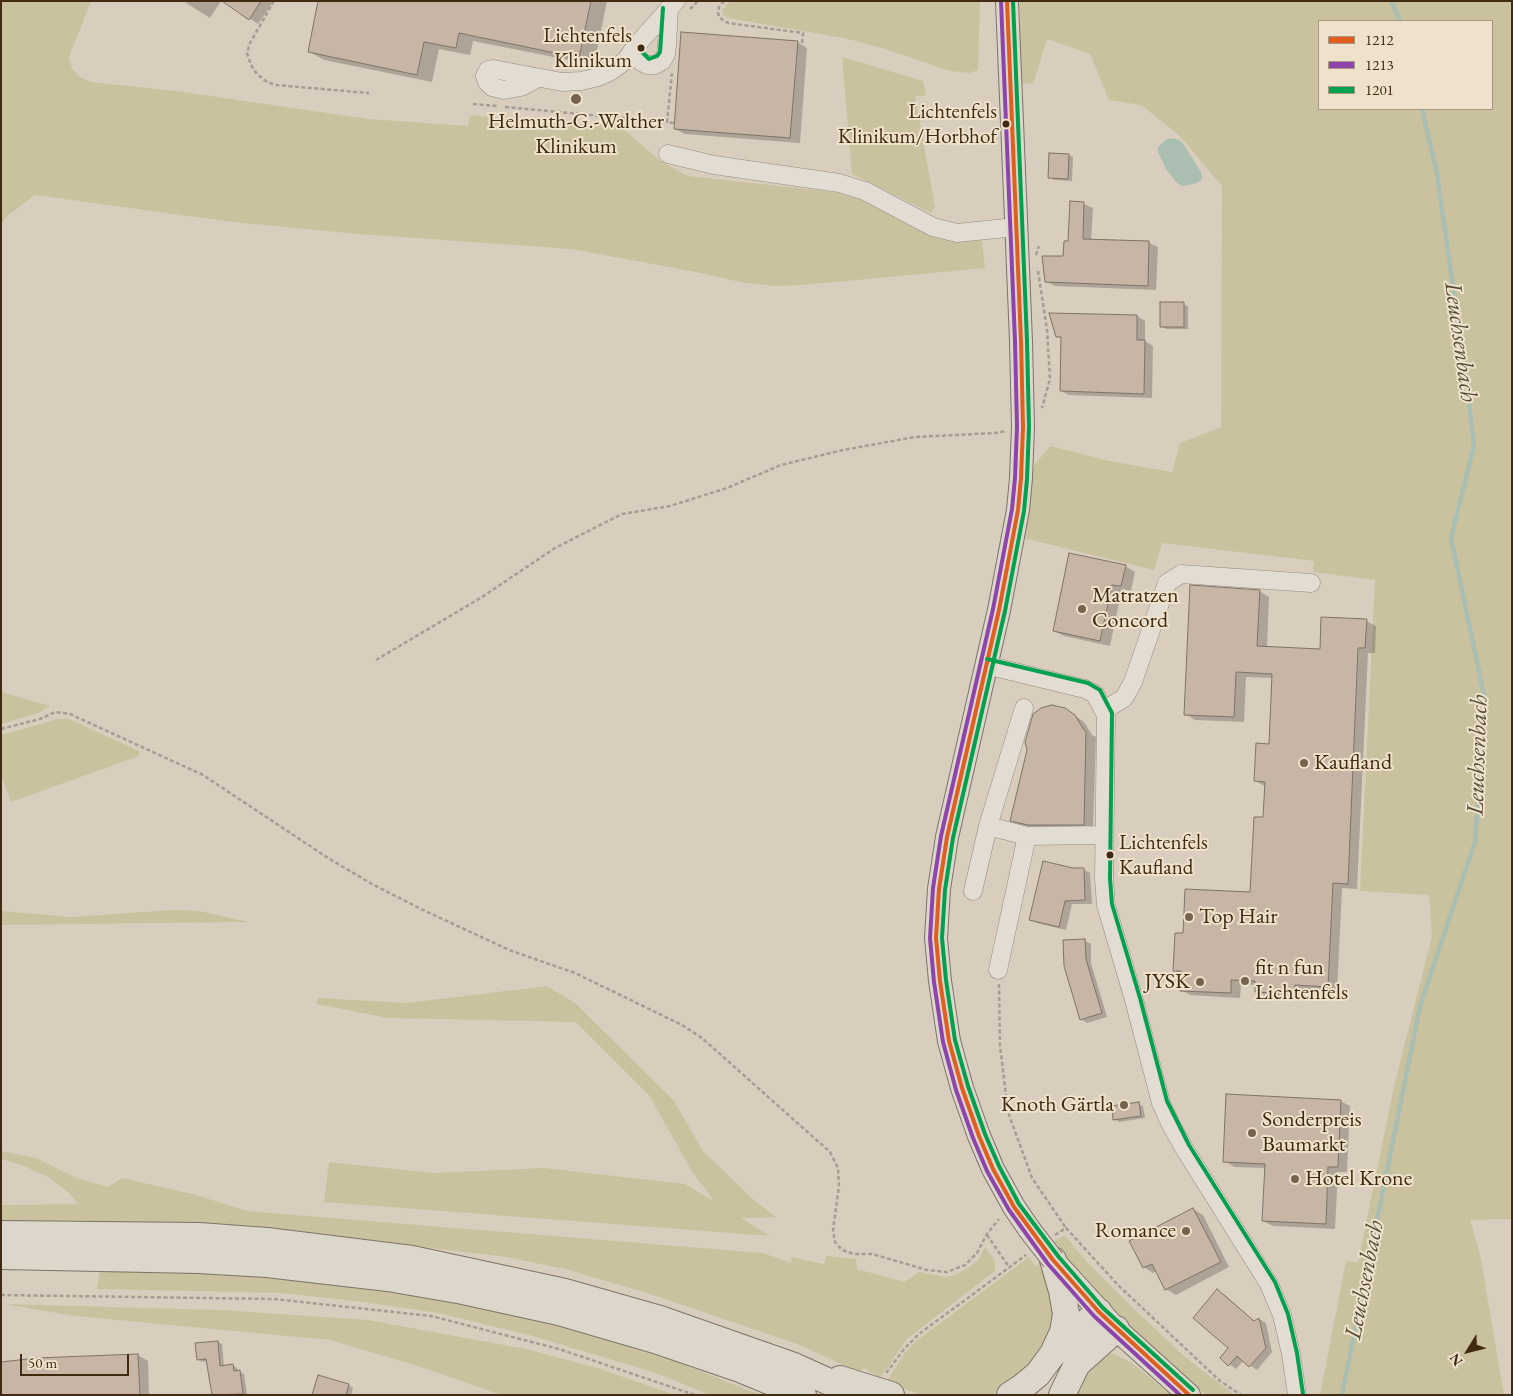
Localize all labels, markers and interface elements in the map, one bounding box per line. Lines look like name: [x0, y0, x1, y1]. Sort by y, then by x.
legend: [1318, 20, 1493, 110]
place label: Lichtenfels Klinikum: [543, 23, 632, 73]
text: 1212: [1365, 30, 1394, 49]
marker: Lichtenfels Klinikum: [636, 43, 646, 53]
text: 1213: [1365, 55, 1394, 74]
text: 1201: [1365, 80, 1394, 99]
marker: Helmuth-G.-Walther Klinikum: [569, 92, 583, 106]
place label: Lichtenfels Klinikum/Horbhof: [838, 99, 997, 149]
place label: Helmuth-G.-Walther Klinikum: [488, 109, 664, 160]
marker: Lichtenfels Klinikum/Horbhof: [1001, 119, 1011, 129]
water label: Leuchsenbach: [1437, 280, 1483, 404]
place label: Matratzen Concord: [1092, 583, 1179, 634]
marker: Matratzen Concord: [1076, 603, 1088, 615]
water label: Leuchsenbach: [1461, 694, 1495, 816]
place label: Kaufland: [1314, 750, 1392, 776]
marker: Kaufland: [1298, 757, 1310, 769]
place label: Lichtenfels Kaufland: [1119, 830, 1208, 880]
marker: Lichtenfels Kaufland: [1105, 850, 1115, 860]
place label: Top Hair: [1199, 904, 1277, 930]
marker: Top Hair: [1183, 911, 1195, 923]
place label: fit n fun Lichtenfels: [1255, 955, 1348, 1006]
place label: JYSK: [1145, 969, 1190, 995]
marker: fit n fun Lichtenfels: [1239, 975, 1251, 987]
marker: JYSK: [1194, 976, 1206, 988]
place label: Knoth Gärtla: [1001, 1092, 1114, 1118]
marker: Knoth Gärtla: [1118, 1099, 1130, 1111]
place label: Sonderpreis Baumarkt: [1262, 1107, 1362, 1158]
marker: Sonderpreis Baumarkt: [1246, 1127, 1258, 1139]
place label: Hotel Krone: [1305, 1166, 1412, 1192]
marker: Hotel Krone: [1289, 1173, 1301, 1185]
place label: Romance: [1095, 1218, 1176, 1244]
water label: Leuchsenbach: [1339, 1218, 1391, 1342]
marker: Romance: [1180, 1225, 1192, 1237]
north arrow: [1443, 1326, 1493, 1376]
scale bar: [22, 1344, 131, 1376]
text: N: [1445, 1350, 1466, 1370]
text: 50 m: [28, 1353, 57, 1372]

